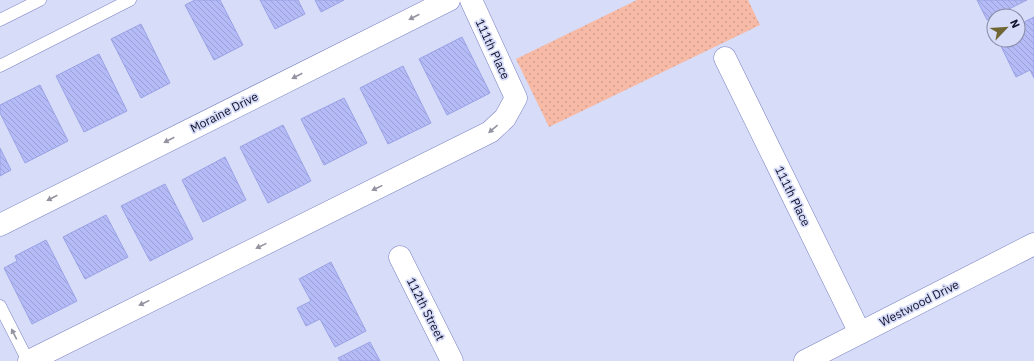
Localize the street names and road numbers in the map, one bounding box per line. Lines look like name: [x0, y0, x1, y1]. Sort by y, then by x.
street label: 111th Place: [472, 16, 514, 82]
street label: Moraine Drive: [187, 88, 261, 136]
street label: 111th Place: [772, 164, 814, 229]
street label: 112th Street: [404, 275, 448, 343]
street label: Westwood Drive: [877, 276, 962, 330]

